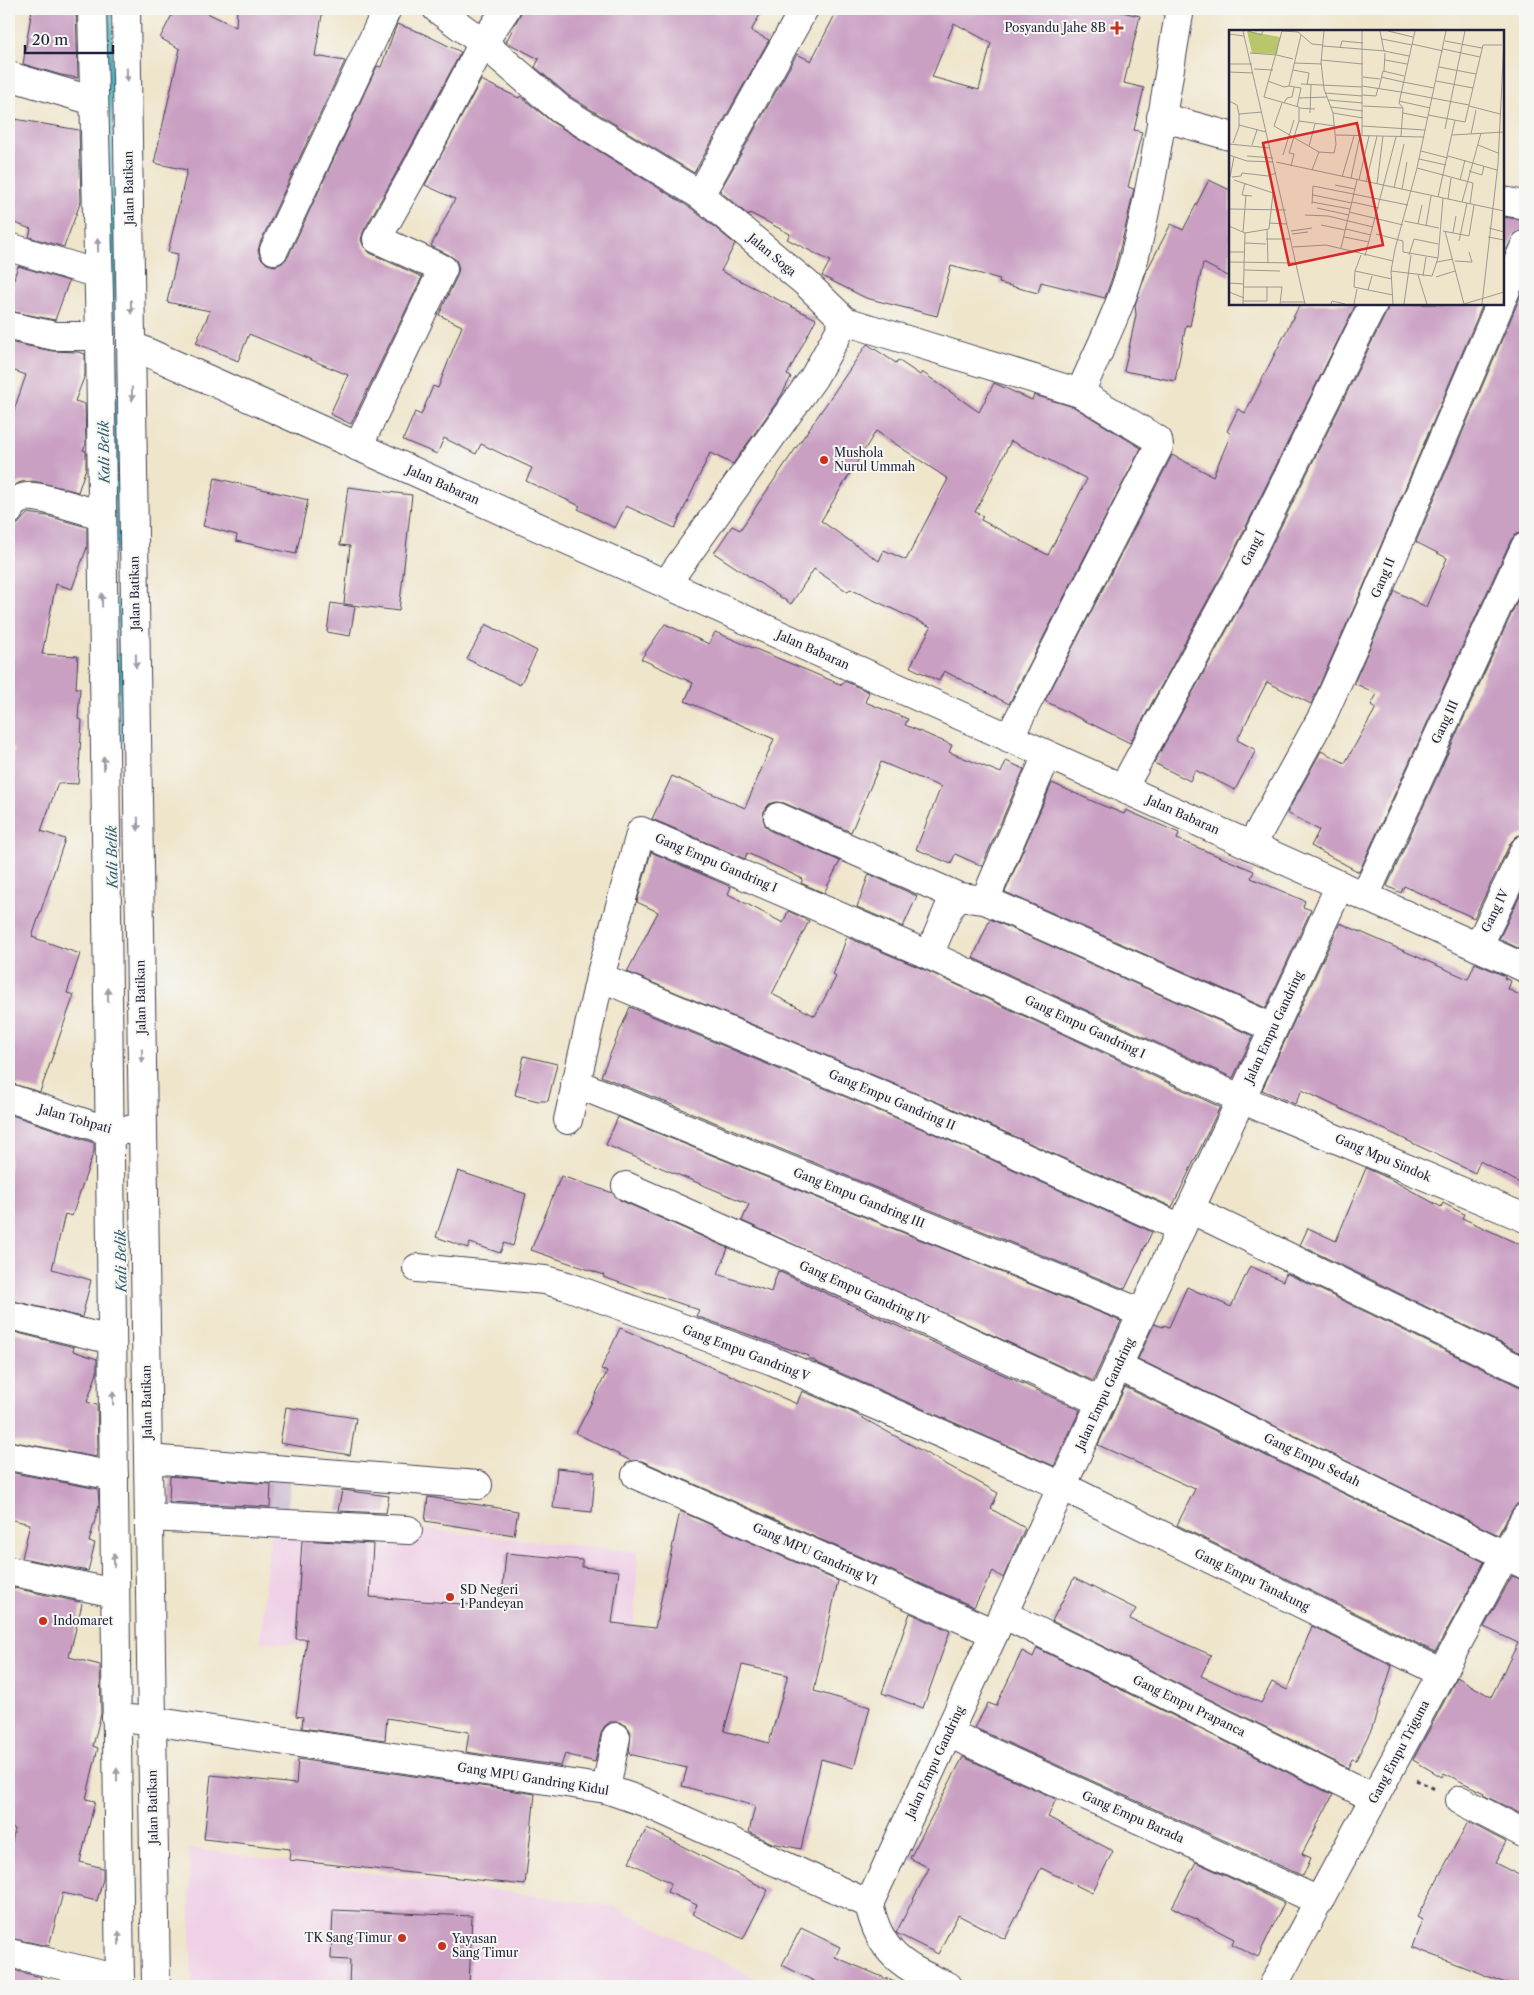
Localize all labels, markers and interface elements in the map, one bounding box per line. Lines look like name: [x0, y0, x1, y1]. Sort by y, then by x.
place label: Posyandu Jahe 8B: [1004, 20, 1106, 35]
marker: Posyandu Jahe 8B: [1110, 21, 1124, 35]
scale bar: [25, 22, 112, 54]
text: 20 m: [32, 30, 68, 49]
inset map: [1229, 30, 1504, 305]
one-way arrow: [123, 67, 131, 83]
street label: Jalan Batikan: [120, 150, 137, 227]
street label: Jalan Soga: [744, 229, 800, 279]
one-way arrow: [93, 237, 101, 253]
one-way arrow: [127, 300, 135, 316]
one-way arrow: [128, 386, 136, 402]
water label: Kali Belik: [94, 420, 114, 485]
place label: Mushola Nurul Ummah: [834, 445, 916, 474]
marker: Mushola Nurul Ummah: [818, 454, 830, 466]
street label: Jalan Babaran: [403, 461, 482, 507]
street label: Gang I: [1238, 528, 1268, 568]
street label: Jalan Batikan: [126, 555, 143, 632]
street label: Gang II: [1367, 556, 1398, 600]
one-way arrow: [98, 592, 106, 608]
street label: Jalan Babaran: [773, 626, 852, 672]
one-way arrow: [132, 654, 140, 670]
street label: Gang III: [1428, 698, 1461, 746]
one-way arrow: [100, 754, 108, 770]
street label: Jalan Babaran: [1143, 791, 1222, 837]
one-way arrow: [135, 816, 143, 832]
water label: Kali Belik: [102, 825, 122, 890]
street label: Gang Empu Gandring I: [653, 830, 780, 895]
street label: Gang IV: [1478, 886, 1512, 935]
street label: Jalan Batikan: [132, 959, 149, 1036]
street label: Jalan Empu Gandring: [1240, 968, 1306, 1087]
one-way arrow: [103, 987, 111, 1003]
street label: Gang Empu Gandring I: [1022, 992, 1148, 1061]
one-way arrow: [138, 1048, 146, 1064]
street label: Gang Empu Gandring II: [827, 1066, 958, 1133]
street label: Jalan Tohpati: [35, 1100, 114, 1136]
street label: Gang Mpu Sindok: [1333, 1131, 1434, 1185]
street label: Gang Empu Gandring III: [791, 1164, 927, 1231]
water label: Kali Belik: [111, 1229, 131, 1294]
street label: Gang Empu Gandring IV: [797, 1257, 932, 1328]
street label: Gang Empu Gandring V: [680, 1321, 812, 1384]
street label: Jalan Empu Gandring: [1071, 1335, 1137, 1454]
street label: Jalan Batikan: [138, 1364, 155, 1441]
one-way arrow: [109, 1389, 117, 1405]
street label: Gang Empu Sedah: [1262, 1430, 1363, 1490]
street label: Gang MPU Gandring VI: [751, 1519, 880, 1588]
street label: Gang Empu Tanakung: [1192, 1545, 1313, 1614]
one-way arrow: [110, 1552, 118, 1568]
place label: SD Negeri 1 Pandeyan: [460, 1582, 524, 1611]
marker: SD Negeri 1 Pandeyan: [444, 1591, 456, 1603]
place label: Indomaret: [53, 1613, 114, 1628]
marker: Indomaret: [37, 1615, 49, 1627]
street label: Gang Empu Prapanca: [1130, 1672, 1249, 1740]
street label: Gang Empu Triguna: [1365, 1697, 1432, 1806]
street label: Jalan Empu Gandring: [901, 1703, 967, 1822]
street label: Gang MPU Gandring Kidul: [456, 1759, 610, 1798]
one-way arrow: [113, 1767, 121, 1783]
street label: Jalan Batikan: [144, 1769, 161, 1846]
street label: Gang Empu Barada: [1080, 1787, 1187, 1846]
one-way arrow: [115, 1929, 123, 1945]
place label: TK Sang Timur: [305, 1930, 392, 1945]
place label: Yayasan Sang Timur: [451, 1931, 518, 1960]
marker: TK Sang Timur: [396, 1932, 408, 1944]
marker: Yayasan Sang Timur: [436, 1940, 448, 1952]

